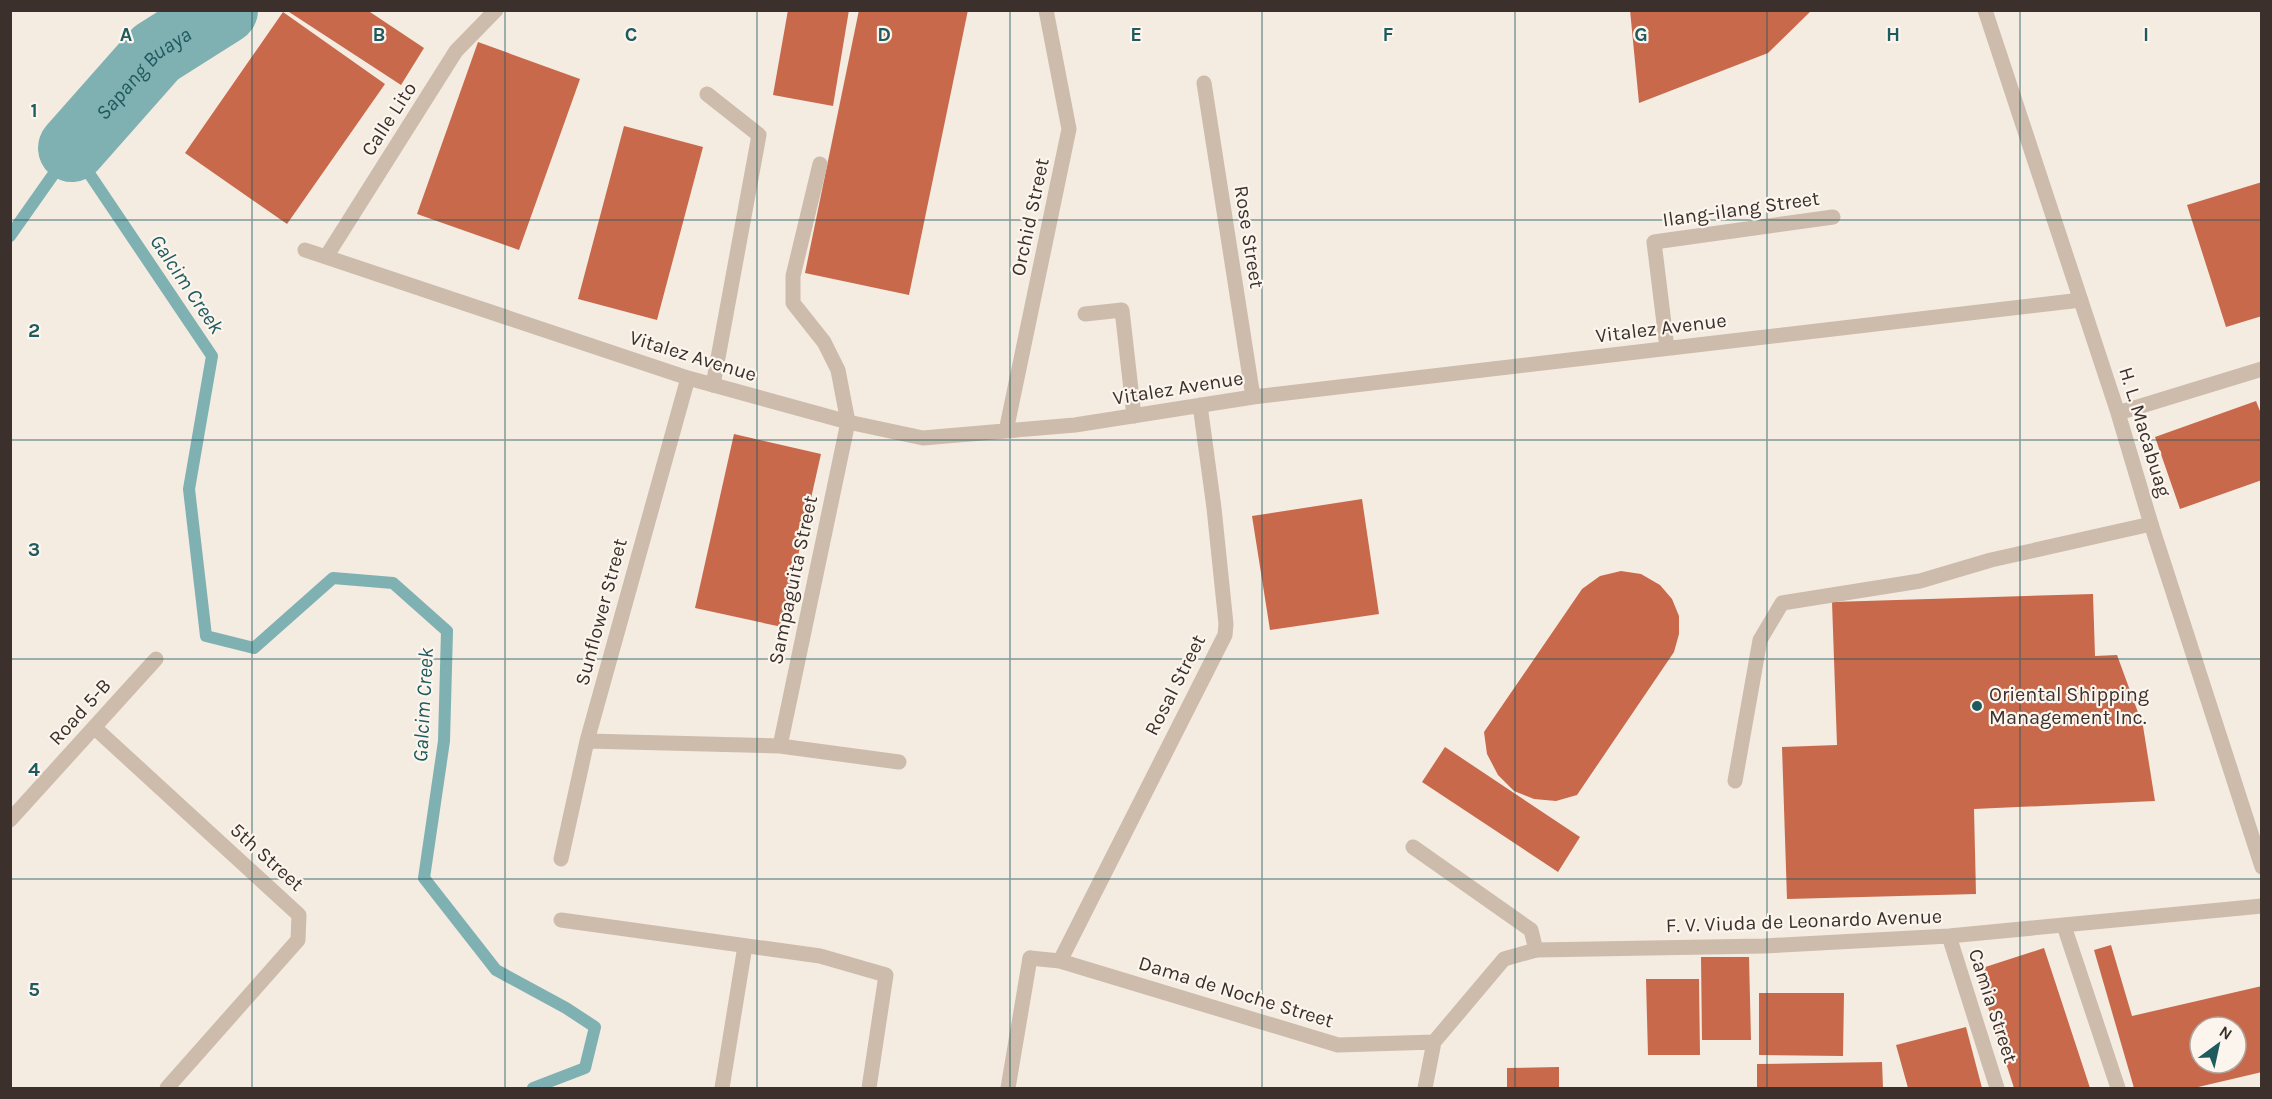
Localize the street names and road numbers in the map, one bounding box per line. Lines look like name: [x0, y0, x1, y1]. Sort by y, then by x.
street label: Calle Lito: [357, 78, 421, 160]
street label: Orchid Street: [1006, 155, 1054, 278]
street label: Rose Street: [1230, 184, 1269, 290]
street label: Ilang-ilang Street: [1661, 187, 1821, 231]
street label: Vitalez Avenue: [1594, 309, 1728, 347]
street label: Vitalez Avenue: [627, 326, 759, 386]
street label: H. L. Macabuag: [2114, 364, 2176, 500]
street label: Vitalez Avenue: [1111, 366, 1245, 410]
street label: Sampaguita Street: [764, 493, 822, 667]
street label: Sunflower Street: [570, 535, 632, 688]
street label: Rosal Street: [1140, 630, 1210, 739]
street label: Road 5-B: [44, 674, 116, 750]
street label: 5th Street: [226, 818, 309, 896]
street label: F. V. Viuda de Leonardo Avenue: [1665, 905, 1943, 937]
street label: Camia Street: [1964, 946, 2022, 1066]
street label: Dama de Noche Street: [1136, 951, 1337, 1033]

